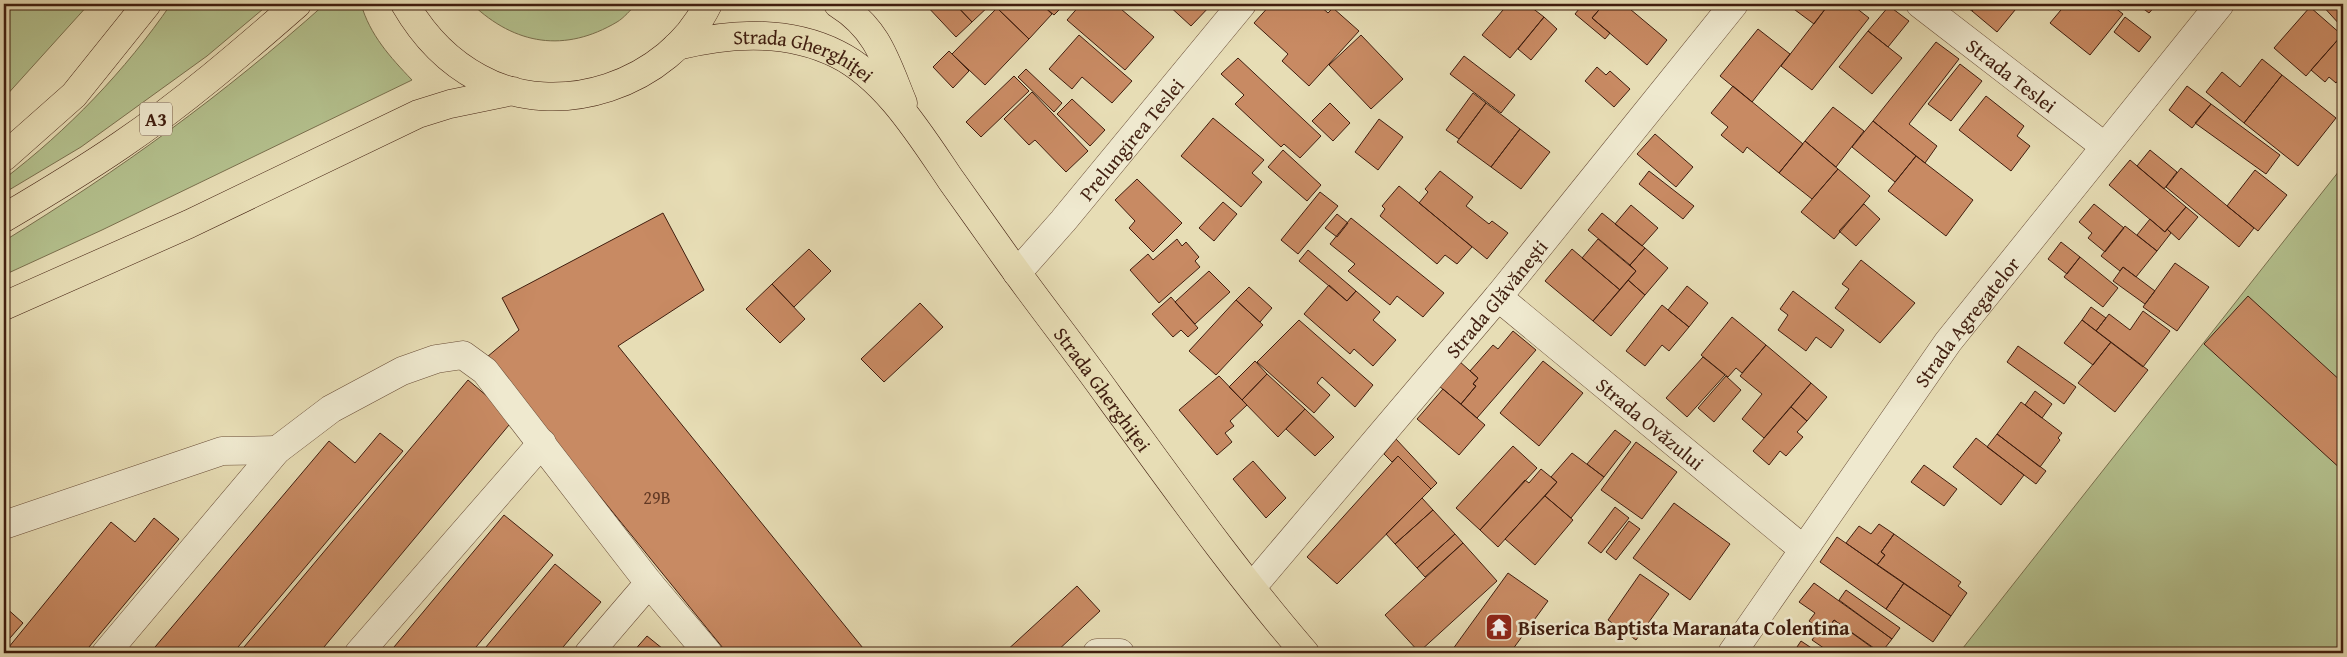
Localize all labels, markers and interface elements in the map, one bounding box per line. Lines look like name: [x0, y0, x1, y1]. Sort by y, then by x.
street label: Strada Gherghiței: [732, 21, 881, 89]
street label: Strada Teslei: [1961, 31, 2063, 119]
street label: Prelungirea Teslei: [1072, 71, 1190, 206]
road number: A3: [140, 102, 172, 136]
street label: Strada Glăvănești: [1438, 232, 1554, 364]
street label: Strada Agregatelor: [1907, 250, 2026, 393]
street label: Strada Gherghiței: [1048, 321, 1159, 458]
street label: Strada Ovăzului: [1590, 370, 1711, 477]
house number: 29B: [643, 484, 671, 511]
temple icon: Biserica Baptista Maranata Colentina: [1484, 612, 1514, 642]
place label: Biserica Baptista Maranata Colentina: [1518, 613, 1850, 642]

